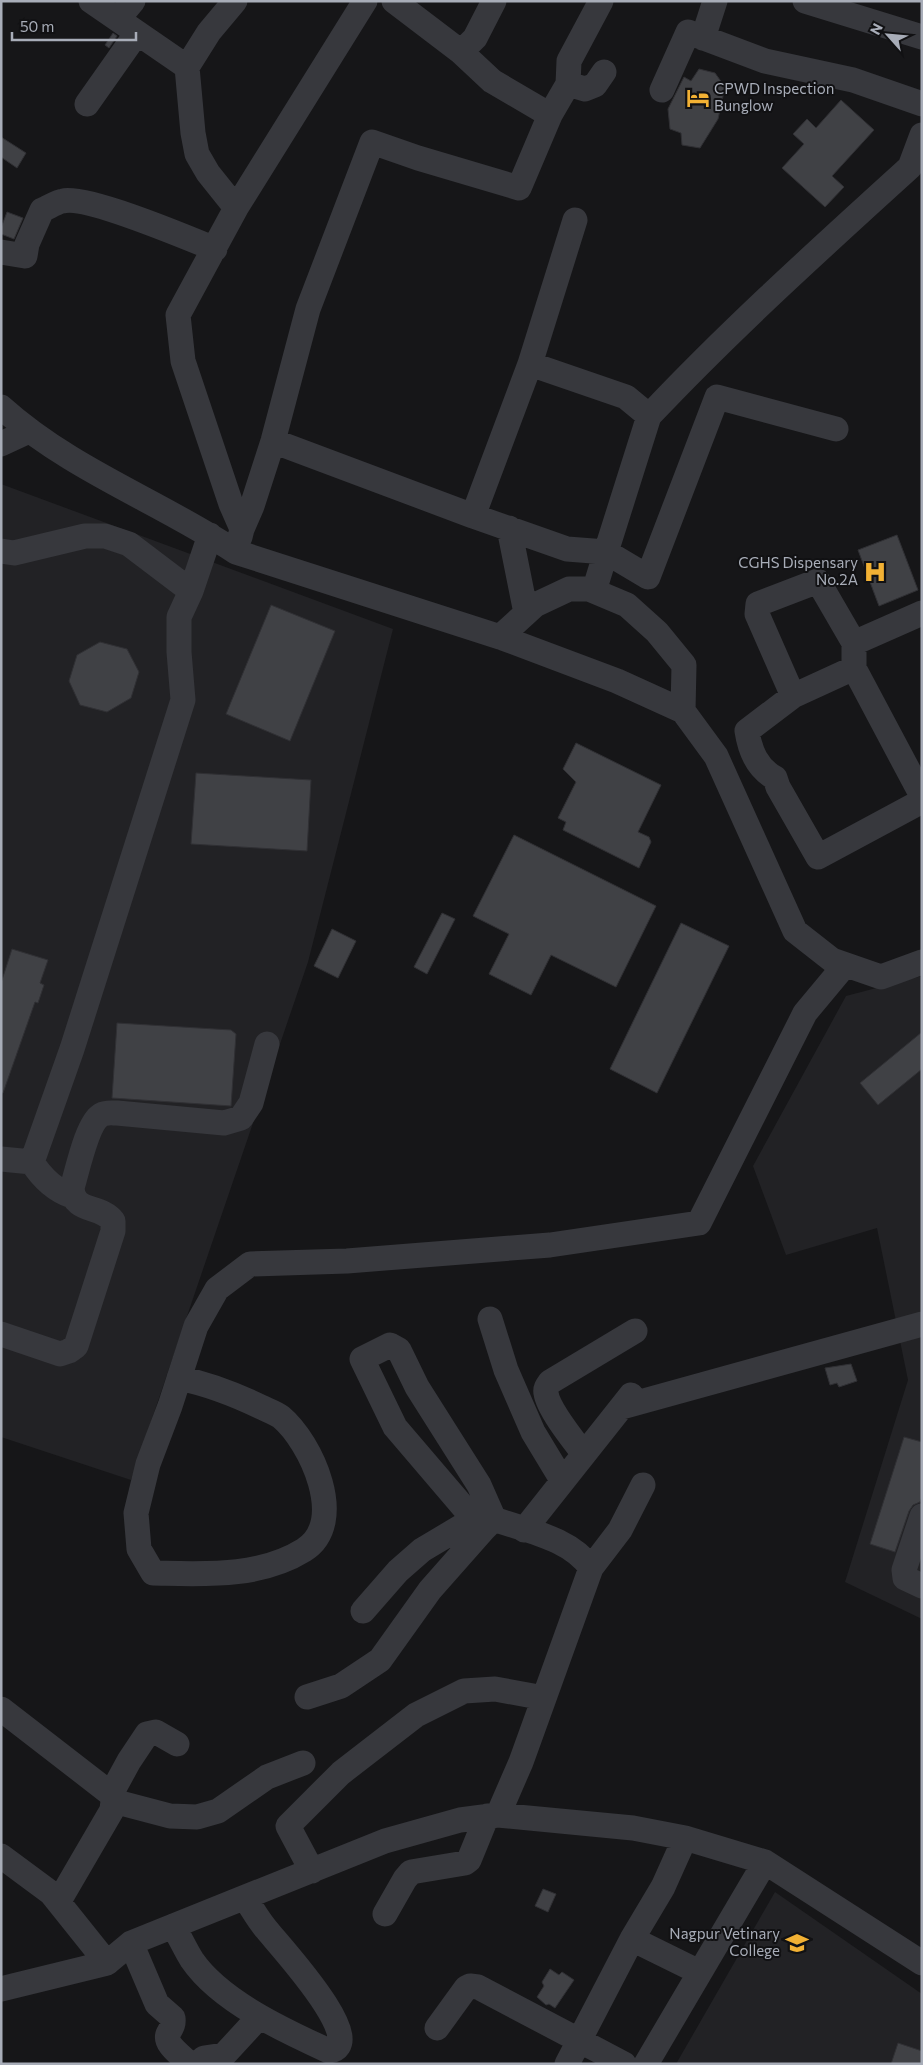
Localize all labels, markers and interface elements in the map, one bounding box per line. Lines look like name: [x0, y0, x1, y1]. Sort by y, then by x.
scale bar: [12, 10, 136, 42]
north arrow: [863, 10, 913, 60]
text: 50 m: [20, 17, 54, 35]
text: N: [866, 20, 886, 37]
place label: CPWD Inspection Bunglow: [714, 79, 834, 114]
hotel icon: CPWD Inspection Bunglow: [685, 85, 711, 111]
place label: CGHS Dispensary No.2A: [738, 553, 858, 588]
hospital icon: CGHS Dispensary No.2A: [862, 559, 888, 585]
place label: Nagpur Vetinary College: [669, 1924, 780, 1959]
school or university icon: Nagpur Vetinary College: [784, 1930, 810, 1956]

